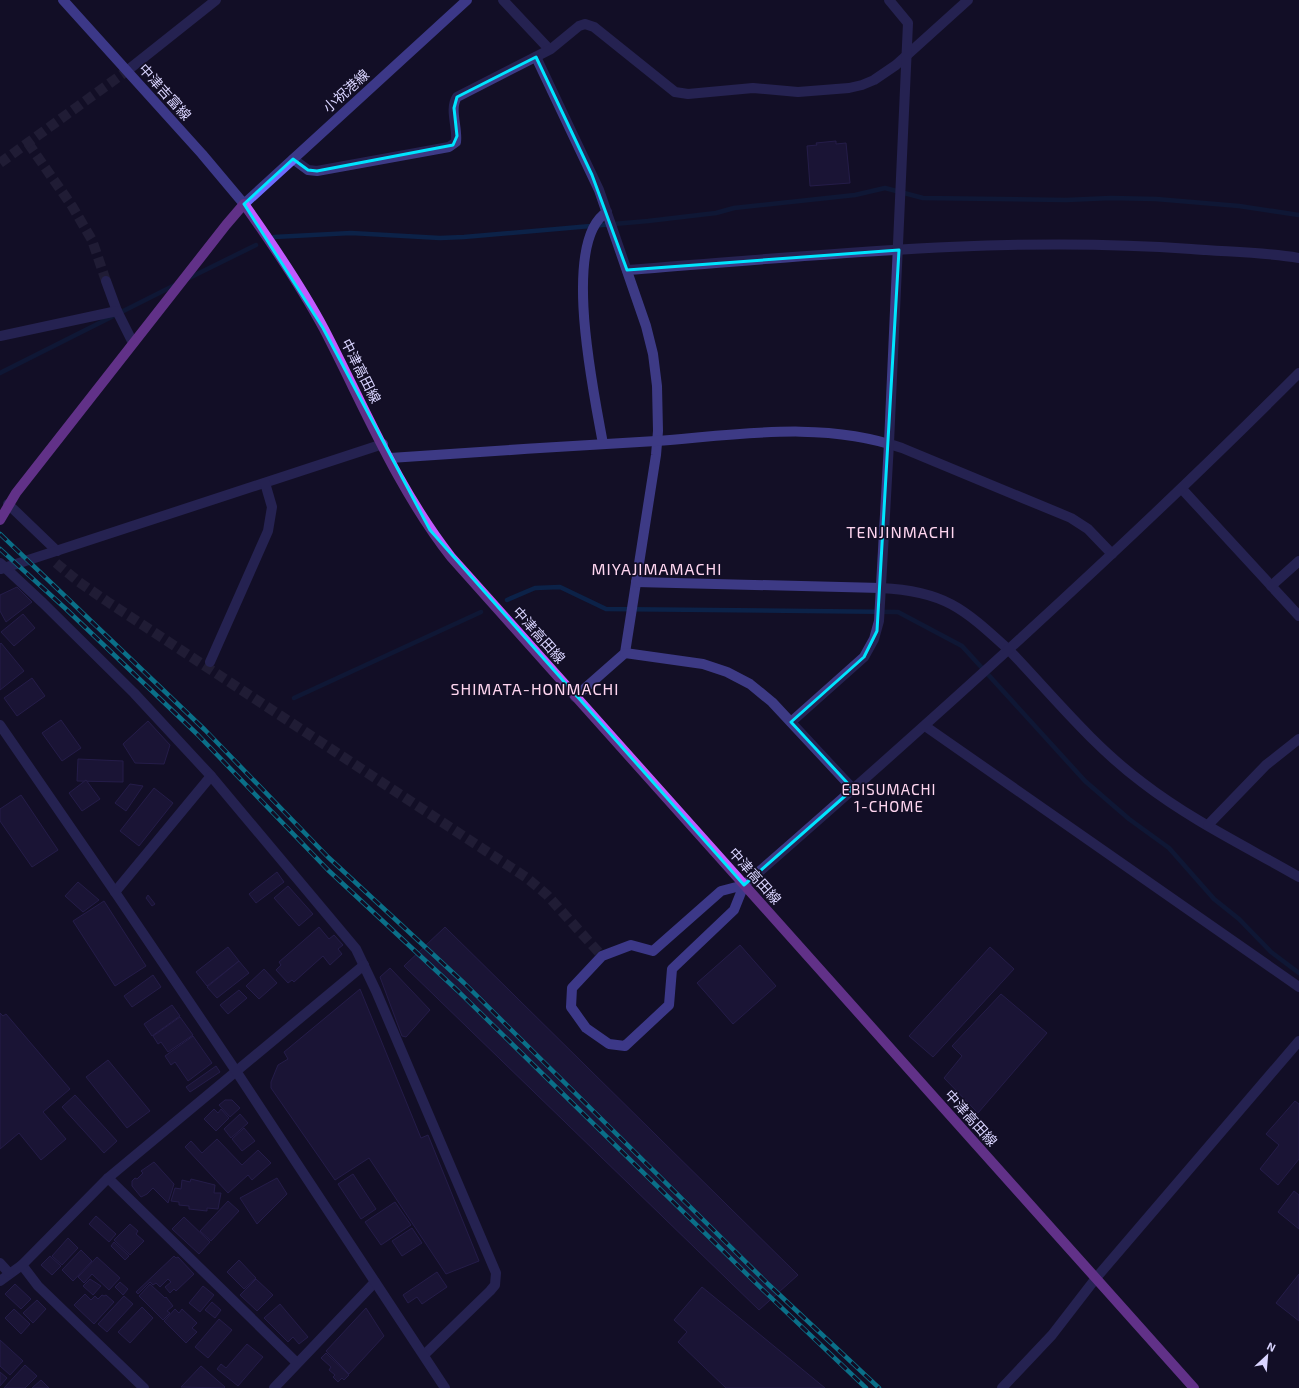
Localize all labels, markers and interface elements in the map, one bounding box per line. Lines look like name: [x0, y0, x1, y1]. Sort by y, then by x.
street label: 中津吉富線: [136, 60, 195, 123]
street label: 小祝港線: [319, 66, 372, 116]
street label: 中津高田線: [338, 336, 385, 406]
district label: TENJINMACHI: [846, 522, 956, 541]
district label: MIYAJIMAMACHI: [592, 559, 722, 578]
street label: 中津高田線: [510, 603, 569, 666]
district label: SHIMATA-HONMACHI: [451, 679, 619, 698]
district label: EBISUMACHI 1-CHOME: [842, 780, 936, 815]
street label: 中津高田線: [726, 844, 785, 907]
street label: 中津高田線: [942, 1086, 1001, 1149]
north arrow: [1247, 1336, 1287, 1376]
text: N: [1265, 1339, 1278, 1354]

